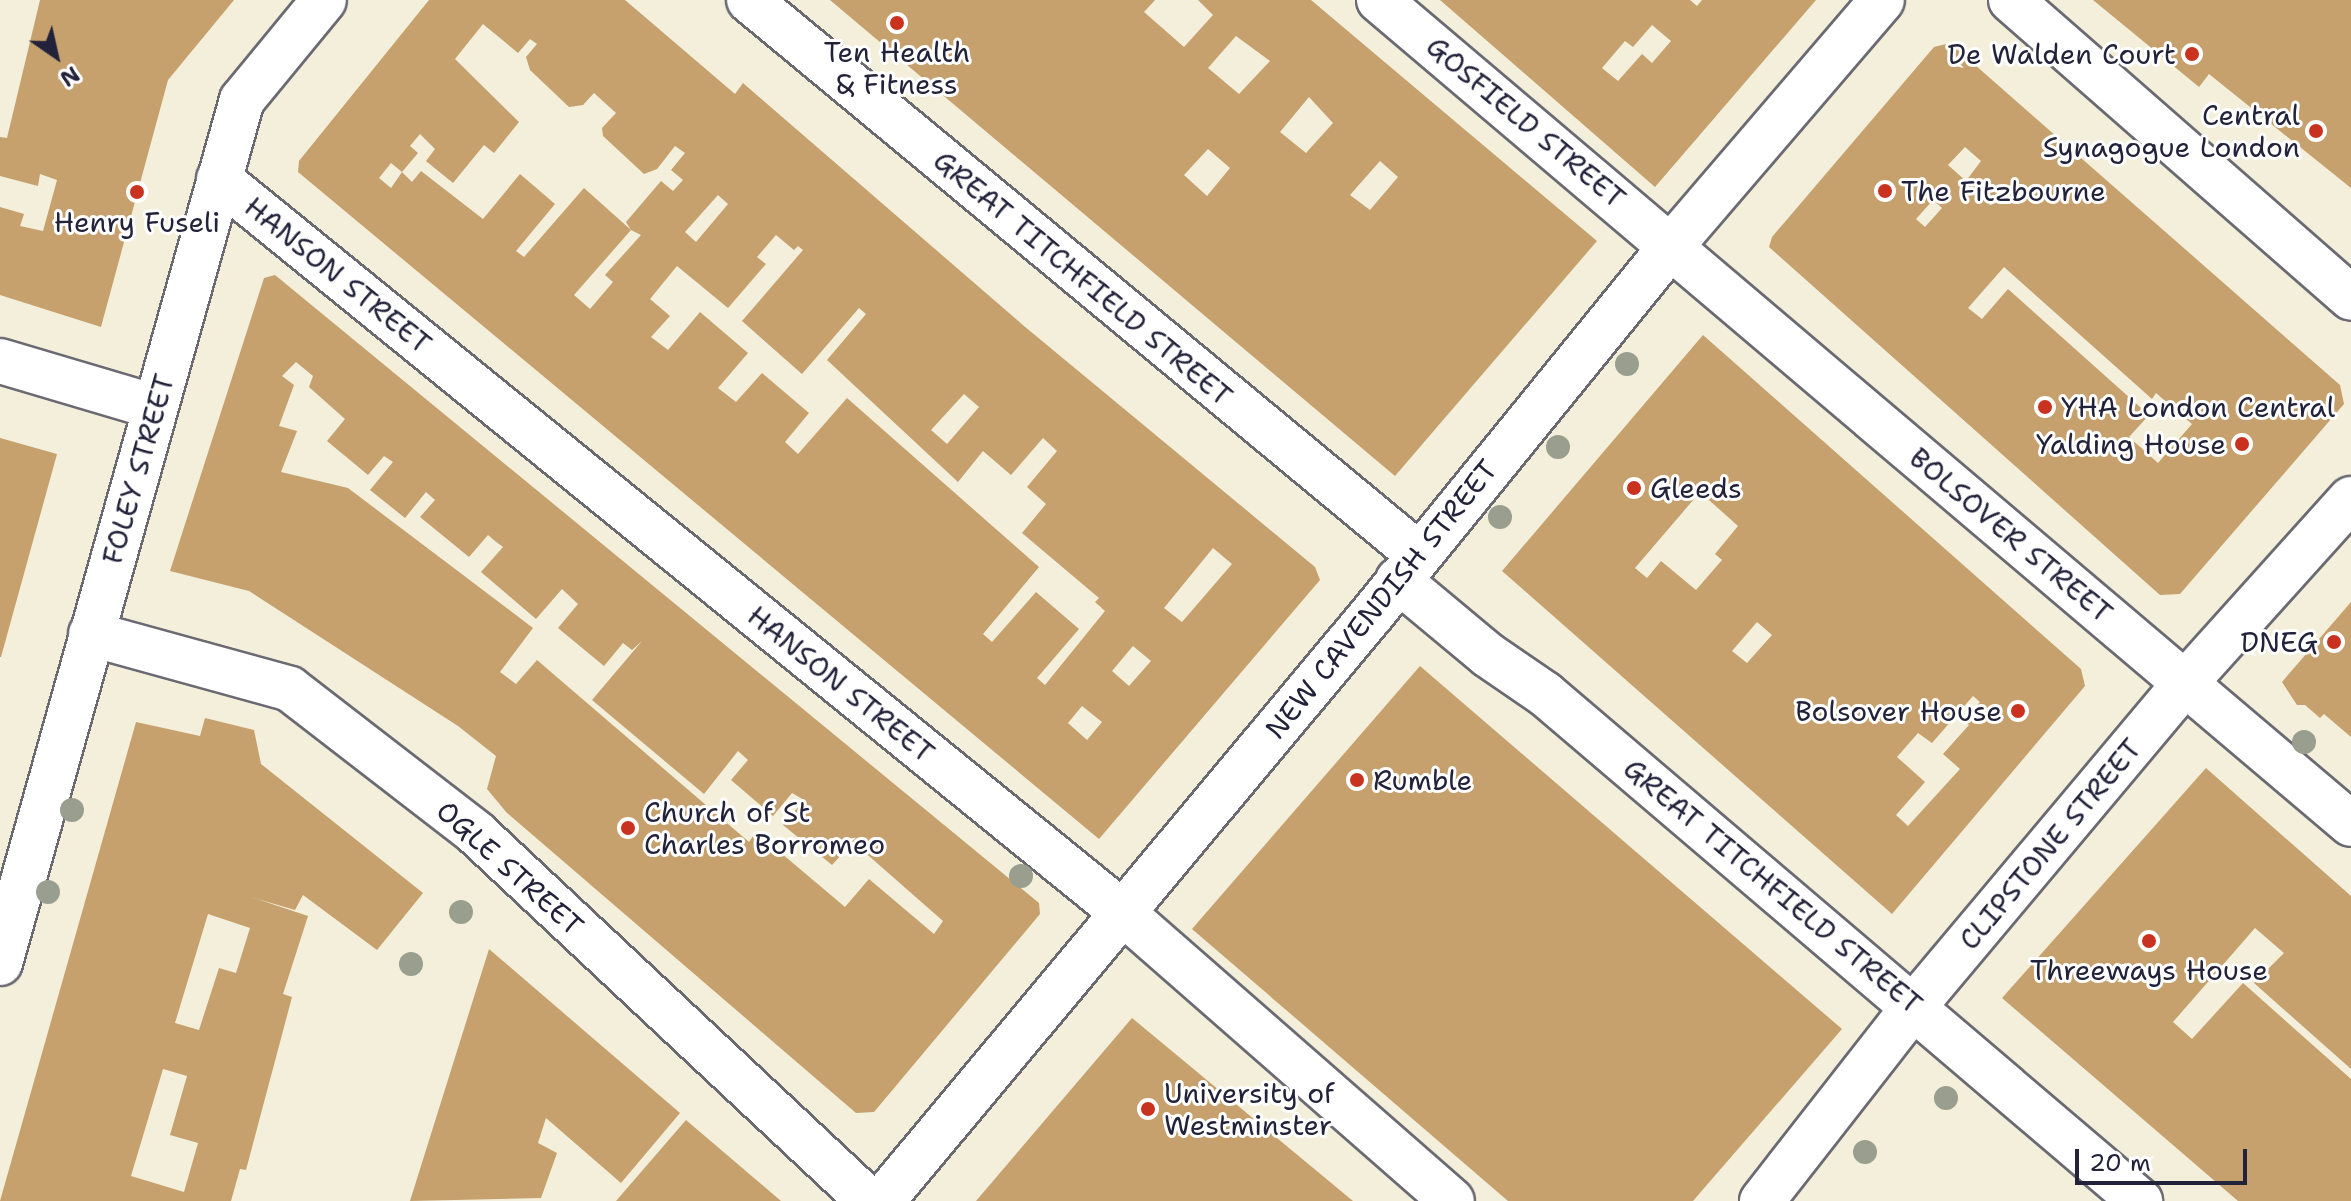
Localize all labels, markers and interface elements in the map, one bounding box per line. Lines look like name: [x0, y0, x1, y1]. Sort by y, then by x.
marker: Ten Health & Fitness: [888, 14, 906, 32]
north arrow: [16, 16, 96, 96]
street label: GOSFIELD STREET: [1420, 29, 1632, 215]
place label: Ten Health & Fitness: [824, 35, 970, 101]
place label: De Walden Court: [1948, 37, 2176, 71]
marker: De Walden Court: [2183, 45, 2201, 63]
text: N: [54, 59, 85, 93]
place label: Central Synagogue London: [2043, 98, 2300, 164]
marker: Central Synagogue London: [2307, 122, 2325, 140]
street label: GREAT TITCHFIELD STREET: [927, 143, 1239, 413]
place label: The Fitzbourne: [1901, 174, 2106, 208]
marker: The Fitzbourne: [1876, 182, 1894, 200]
marker: Henry Fuseli: [128, 183, 146, 201]
street label: HANSON STREET: [238, 190, 438, 360]
place label: Henry Fuseli: [54, 205, 220, 239]
street label: FOLEY STREET: [95, 370, 181, 568]
place label: YHA London Central: [2061, 390, 2335, 424]
marker: YHA London Central: [2036, 398, 2054, 416]
place label: Yalding House: [2036, 427, 2226, 461]
marker: Yalding House: [2233, 435, 2251, 453]
street label: BOLSOVER STREET: [1903, 440, 2119, 630]
street label: NEW CAVENDISH STREET: [1258, 453, 1504, 745]
place label: Gleeds: [1650, 471, 1742, 505]
marker: Gleeds: [1625, 479, 1643, 497]
street label: HANSON STREET: [741, 599, 941, 769]
place label: DNEG: [2240, 625, 2318, 659]
marker: DNEG: [2325, 633, 2343, 651]
place label: Bolsover House: [1795, 694, 2002, 728]
marker: Bolsover House: [2009, 702, 2027, 720]
street label: CLIPSTONE STREET: [1952, 732, 2148, 956]
street label: GREAT TITCHFIELD STREET: [1617, 751, 1929, 1021]
place label: Rumble: [1373, 763, 1472, 797]
marker: Rumble: [1348, 771, 1366, 789]
street label: OGLE STREET: [430, 794, 590, 942]
place label: Church of St Charles Borromeo: [644, 795, 885, 861]
marker: Church of St Charles Borromeo: [619, 819, 637, 837]
marker: Threeways House: [2140, 932, 2158, 950]
place label: Threeways House: [2030, 953, 2268, 987]
place label: University of Westminster: [1164, 1076, 1334, 1142]
marker: University of Westminster: [1139, 1100, 1157, 1118]
scale bar: [2079, 1133, 2251, 1183]
text: 20 m: [2089, 1147, 2151, 1179]

